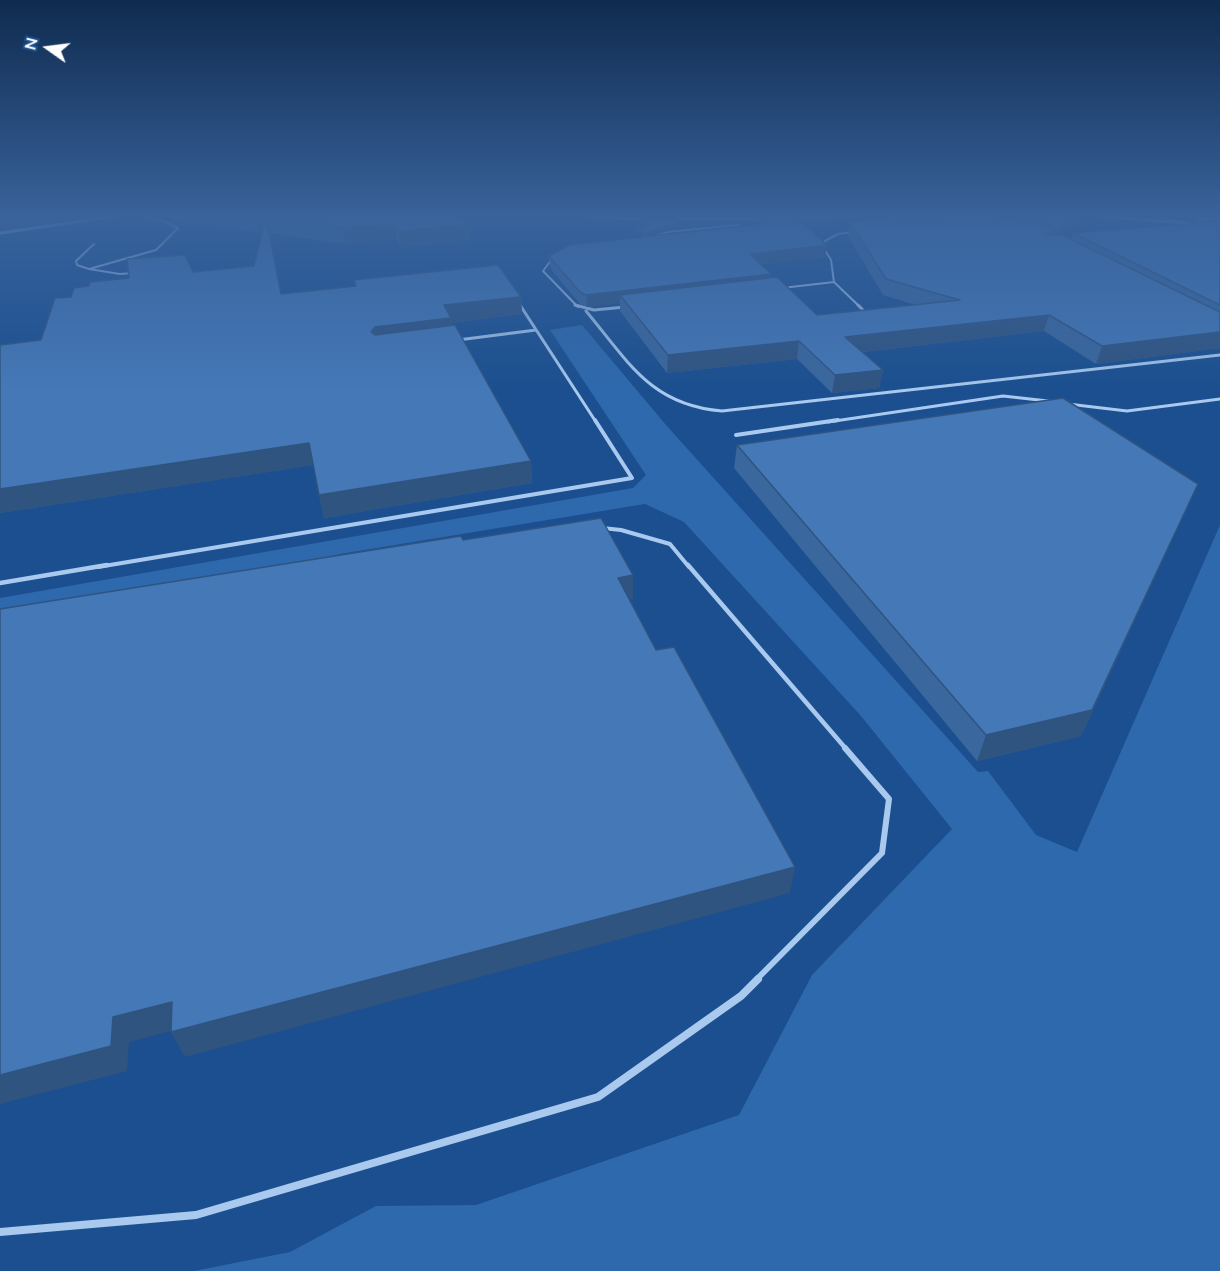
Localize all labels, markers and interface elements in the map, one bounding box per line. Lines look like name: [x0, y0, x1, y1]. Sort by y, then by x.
north arrow: [18, 18, 78, 78]
text: N: [19, 35, 42, 52]

